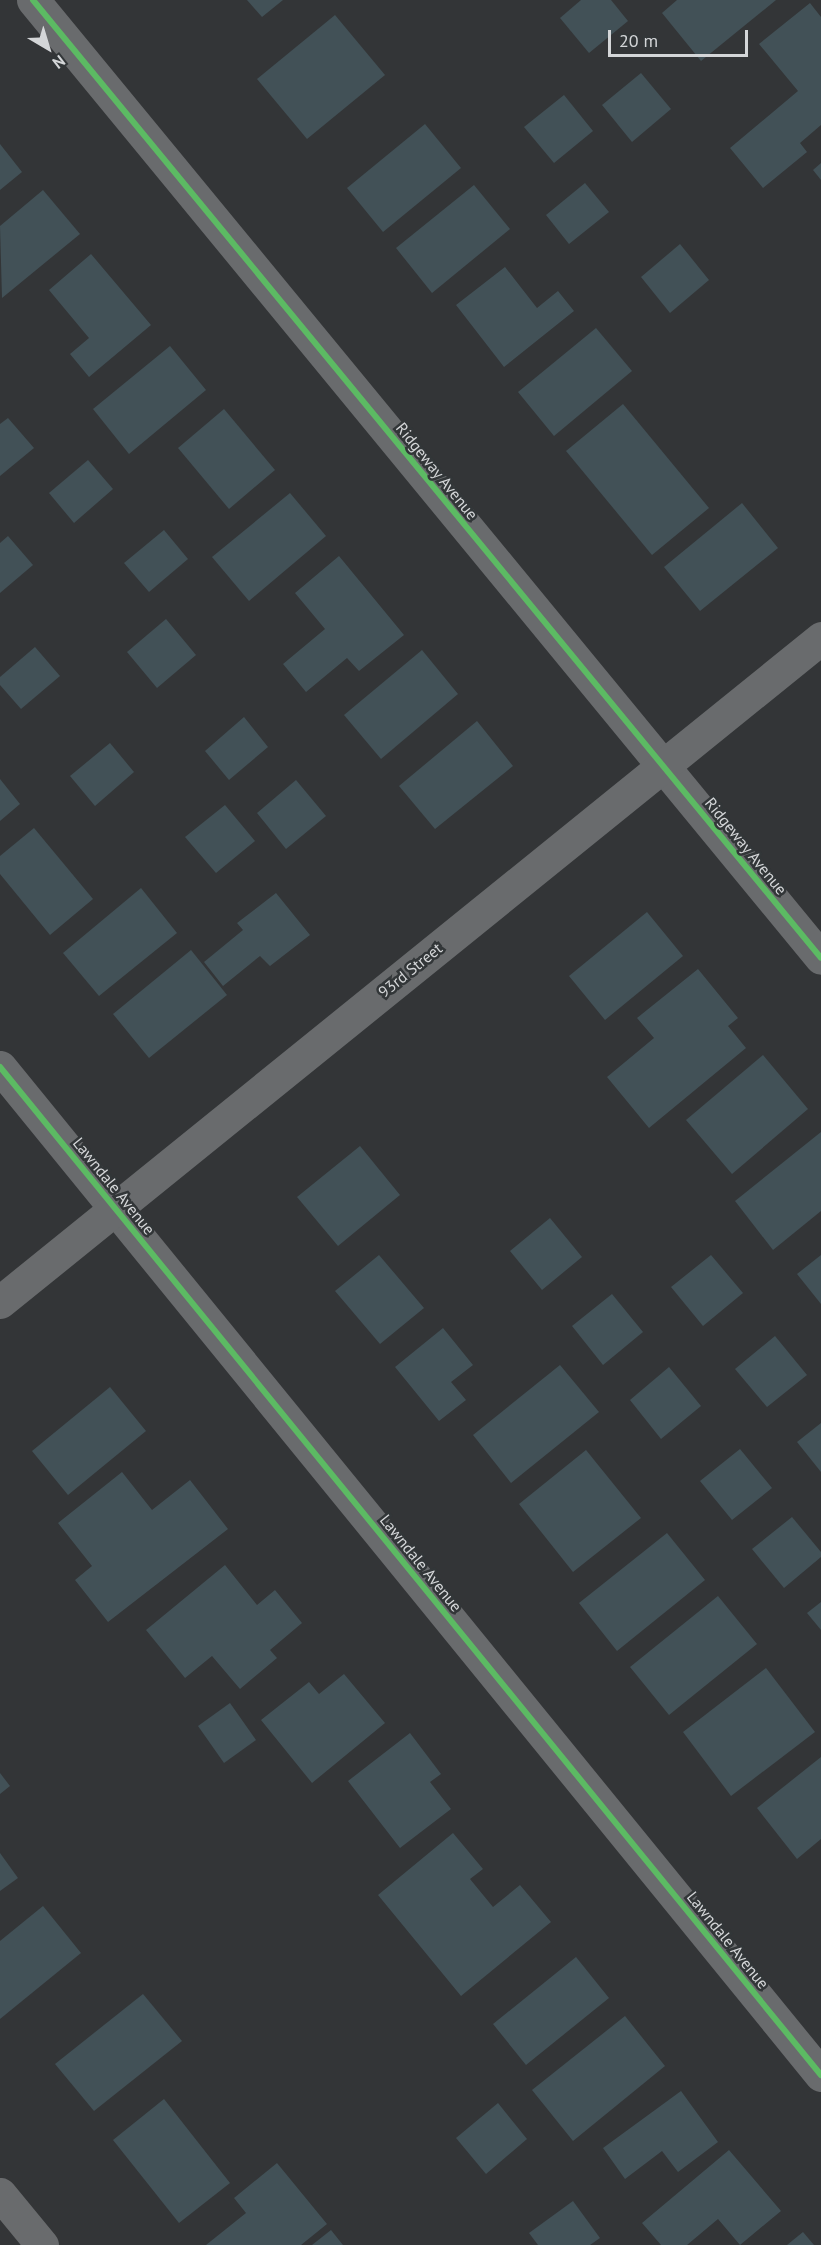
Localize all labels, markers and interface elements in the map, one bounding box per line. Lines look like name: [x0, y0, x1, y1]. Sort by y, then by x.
north arrow: [18, 18, 78, 78]
scale bar: [611, 18, 750, 56]
text: 20 m: [619, 29, 658, 52]
text: N: [49, 51, 69, 73]
street label: Ridgeway Avenue: [392, 418, 482, 524]
street label: Ridgeway Avenue: [701, 793, 791, 899]
street label: 93rd Street: [374, 938, 446, 1002]
street label: Lawndale Avenue: [69, 1133, 159, 1239]
street label: Lawndale Avenue: [376, 1510, 466, 1616]
street label: Lawndale Avenue: [683, 1887, 773, 1993]

